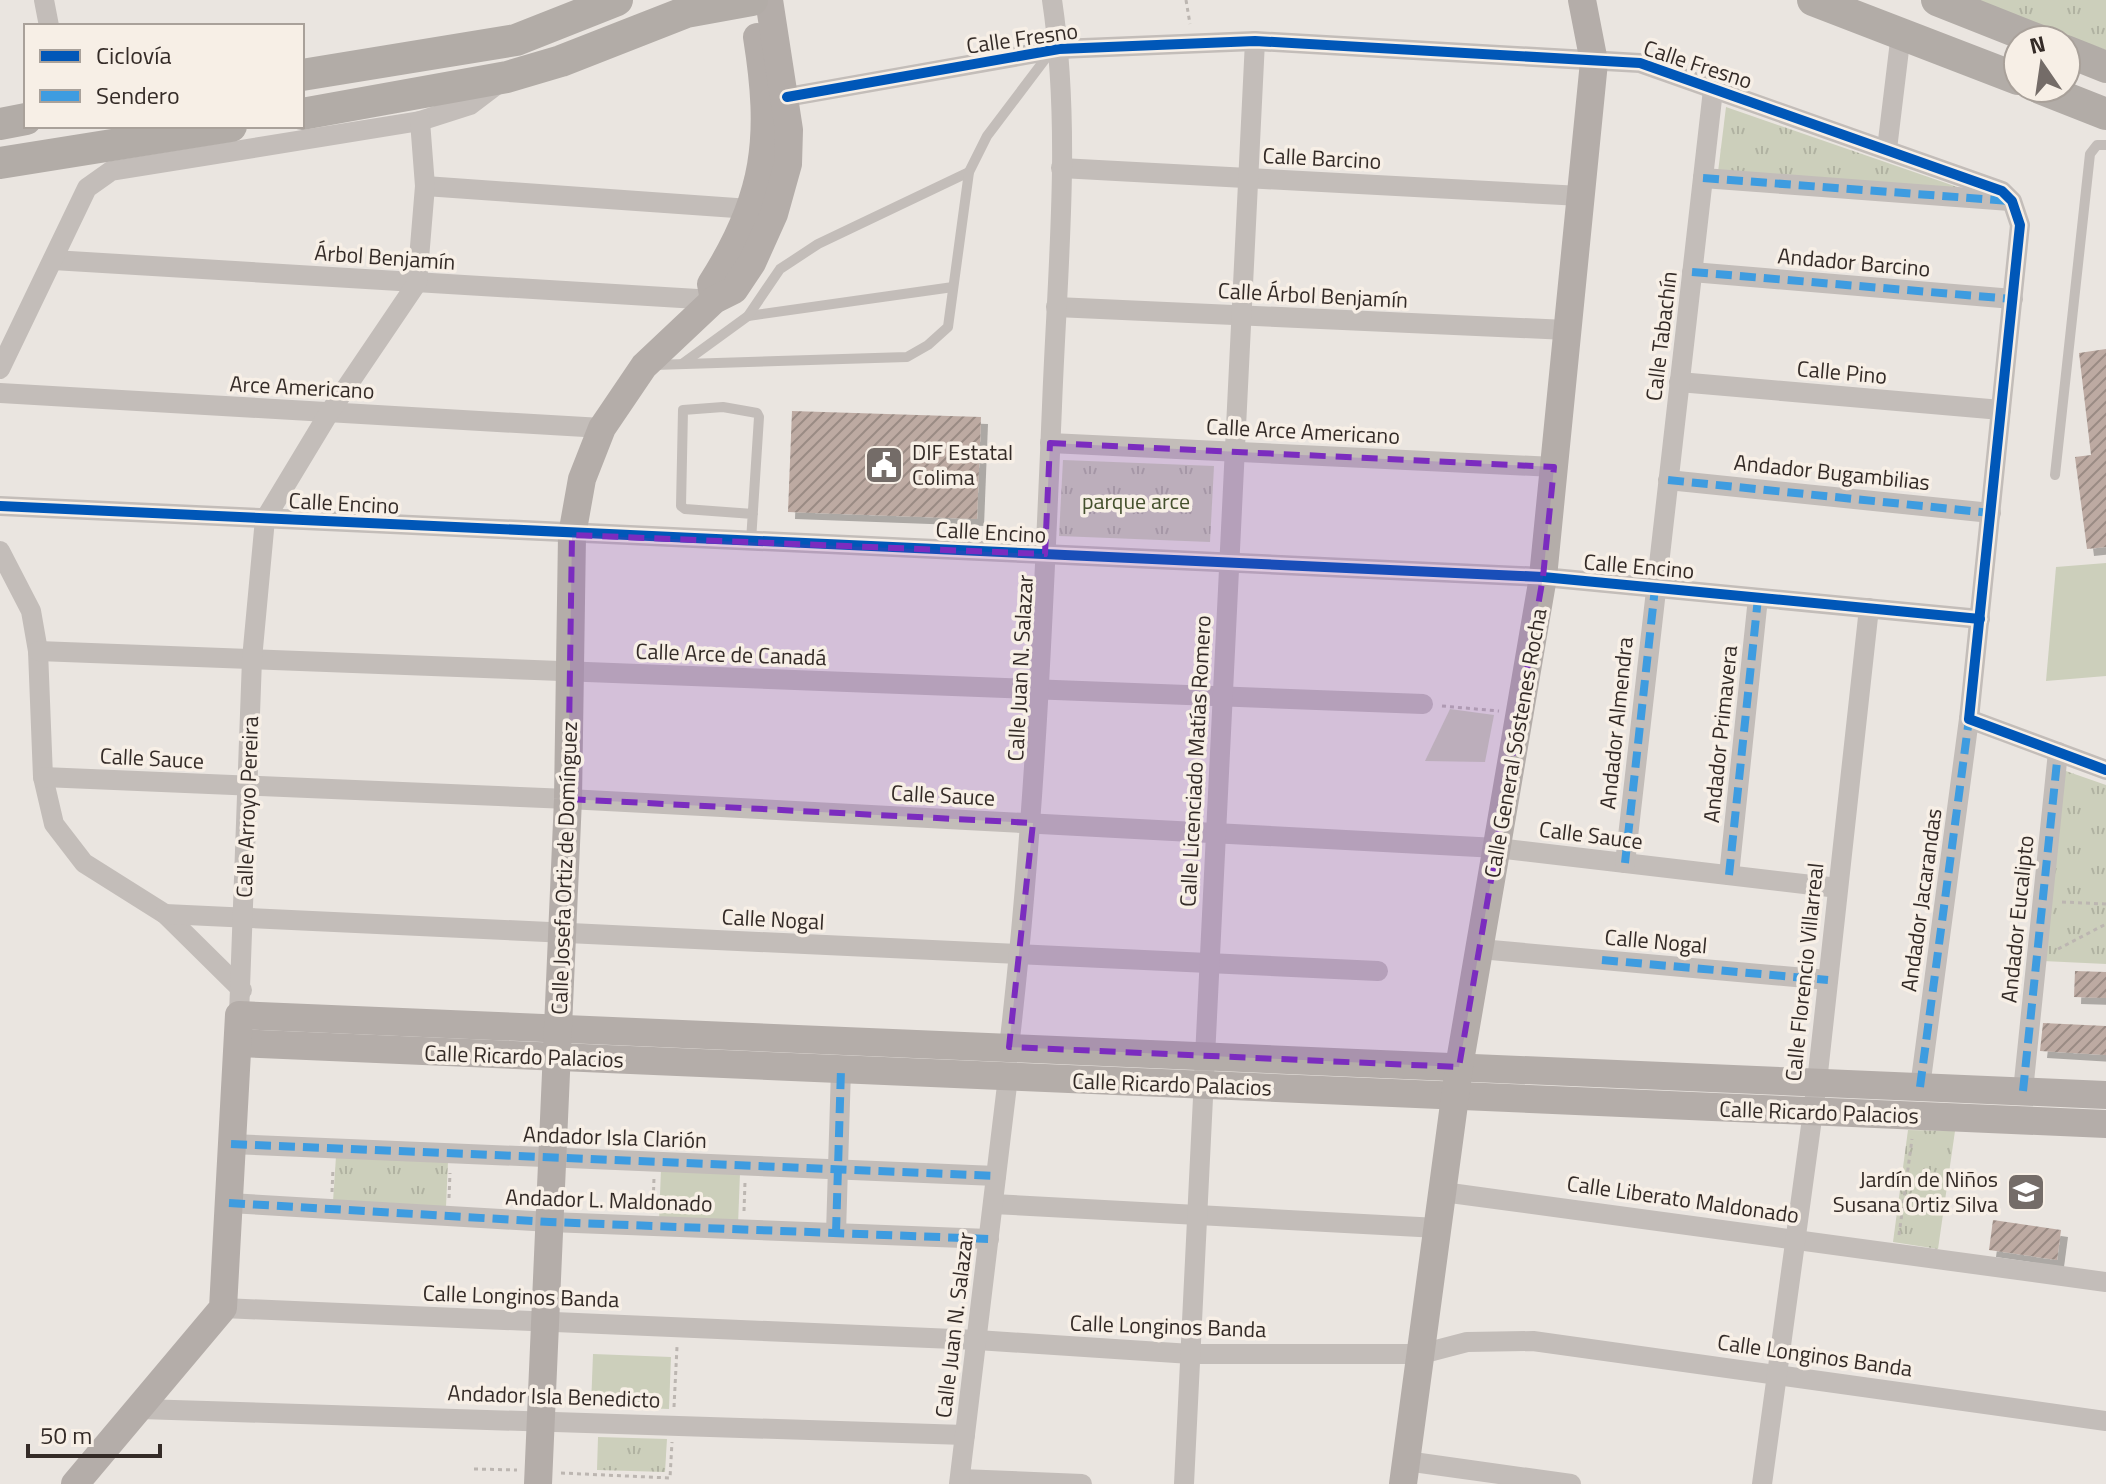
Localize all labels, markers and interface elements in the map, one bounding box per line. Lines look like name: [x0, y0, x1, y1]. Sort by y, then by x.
street label: Calle Fresno: [964, 13, 1080, 63]
legend: [24, 24, 304, 128]
north arrow: [2002, 24, 2082, 104]
text: N: [2026, 26, 2049, 63]
street label: Calle Fresno: [1639, 30, 1757, 98]
text: Ciclovía: [96, 37, 172, 73]
text: Sendero: [96, 77, 180, 113]
street label: Calle Barcino: [1262, 138, 1382, 178]
street label: Árbol Benjamín: [313, 235, 457, 279]
street label: Andador Barcino: [1776, 238, 1932, 286]
street label: Calle Tabachín: [1636, 269, 1686, 403]
street label: Calle Árbol Benjamín: [1217, 273, 1409, 317]
street label: Calle Pino: [1795, 351, 1889, 393]
street label: Arce Americano: [229, 366, 375, 408]
street label: Calle Arce Americano: [1205, 409, 1401, 453]
place label: DIF Estatal Colima: [912, 435, 1013, 494]
public building icon: DIF Estatal Colima: [863, 444, 905, 486]
street label: Andador Bugambilias: [1732, 445, 1932, 499]
street label: Calle Encino: [288, 483, 400, 523]
park label: parque arce: [1082, 484, 1190, 518]
street label: Calle Encino: [935, 512, 1047, 552]
street label: Calle Encino: [1582, 544, 1696, 588]
street label: Calle Juan N. Salazar: [998, 573, 1042, 762]
street label: Calle General Sóstenes Rocha: [1475, 605, 1555, 881]
street label: Calle Licenciado Matías Romero: [1170, 614, 1220, 908]
street label: Calle Arce de Canadá: [635, 634, 827, 674]
street label: Andador Almendra: [1590, 635, 1642, 811]
street label: Andador Primavera: [1694, 644, 1746, 824]
street label: Calle Arroyo Pereira: [227, 716, 267, 898]
street label: Calle Josefa Ortiz de Domínguez: [542, 721, 586, 1015]
street label: Calle Sauce: [99, 738, 205, 778]
street label: Calle Sauce: [890, 775, 996, 815]
street label: Andador Jacarandas: [1891, 806, 1951, 994]
street label: Calle Sauce: [1537, 812, 1645, 858]
street label: Andador Eucalipto: [1991, 834, 2043, 1004]
street label: Calle Florencio Villarreal: [1776, 861, 1832, 1083]
street label: Calle Nogal: [721, 899, 825, 939]
street label: Calle Nogal: [1603, 920, 1709, 962]
street label: Calle Ricardo Palacios: [424, 1036, 624, 1076]
street label: Calle Ricardo Palacios: [1072, 1064, 1272, 1104]
street label: Calle Ricardo Palacios: [1719, 1092, 1919, 1132]
street label: Andador Isla Clarión: [523, 1117, 707, 1157]
place label: Jardín de Niños Susana Ortiz Silva: [1833, 1162, 1998, 1221]
street label: Calle Liberato Maldonado: [1565, 1166, 1801, 1232]
school or university icon: Jardín de Niños Susana Ortiz Silva: [2005, 1171, 2047, 1213]
street label: Andador L. Maldonado: [505, 1179, 713, 1221]
street label: Calle Juan N. Salazar: [926, 1230, 982, 1420]
street label: Calle Longinos Banda: [422, 1276, 620, 1316]
street label: Calle Longinos Banda: [1069, 1306, 1267, 1346]
street label: Calle Longinos Banda: [1715, 1324, 1915, 1386]
street label: Andador Isla Benedicto: [447, 1375, 661, 1417]
scale bar: [28, 1408, 160, 1458]
text: 50 m: [40, 1417, 92, 1453]

